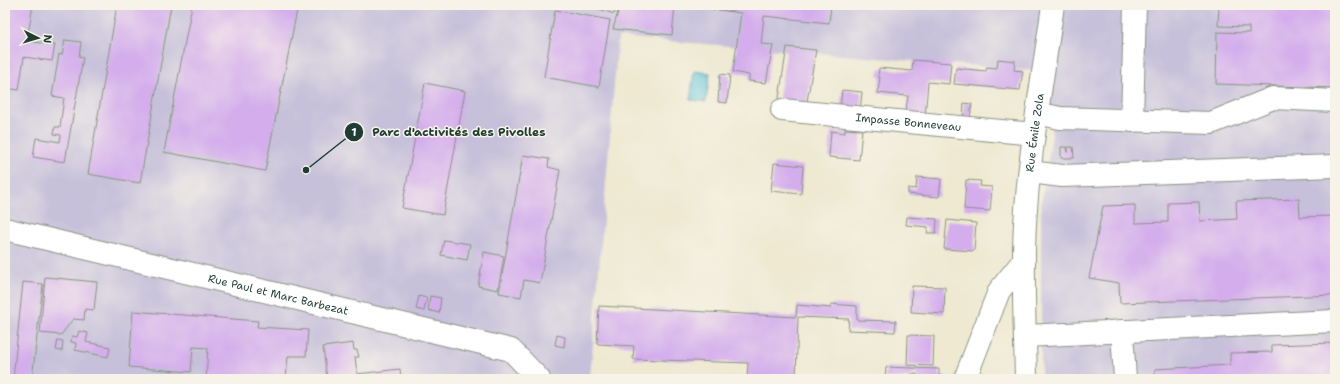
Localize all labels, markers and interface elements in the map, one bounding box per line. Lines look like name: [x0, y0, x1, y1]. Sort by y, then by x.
north arrow: [18, 18, 58, 58]
text: N: [40, 34, 55, 44]
street label: Rue Émile Zola: [1022, 92, 1048, 173]
street label: Impasse Bonneveau: [855, 110, 962, 135]
callout: Parc d'activités des Pivolles: [344, 120, 554, 144]
text: 1: [351, 124, 357, 140]
text: Parc d'activités des Pivolles: [372, 124, 546, 140]
street label: Rue Paul et Marc Barbezat: [206, 271, 350, 319]

